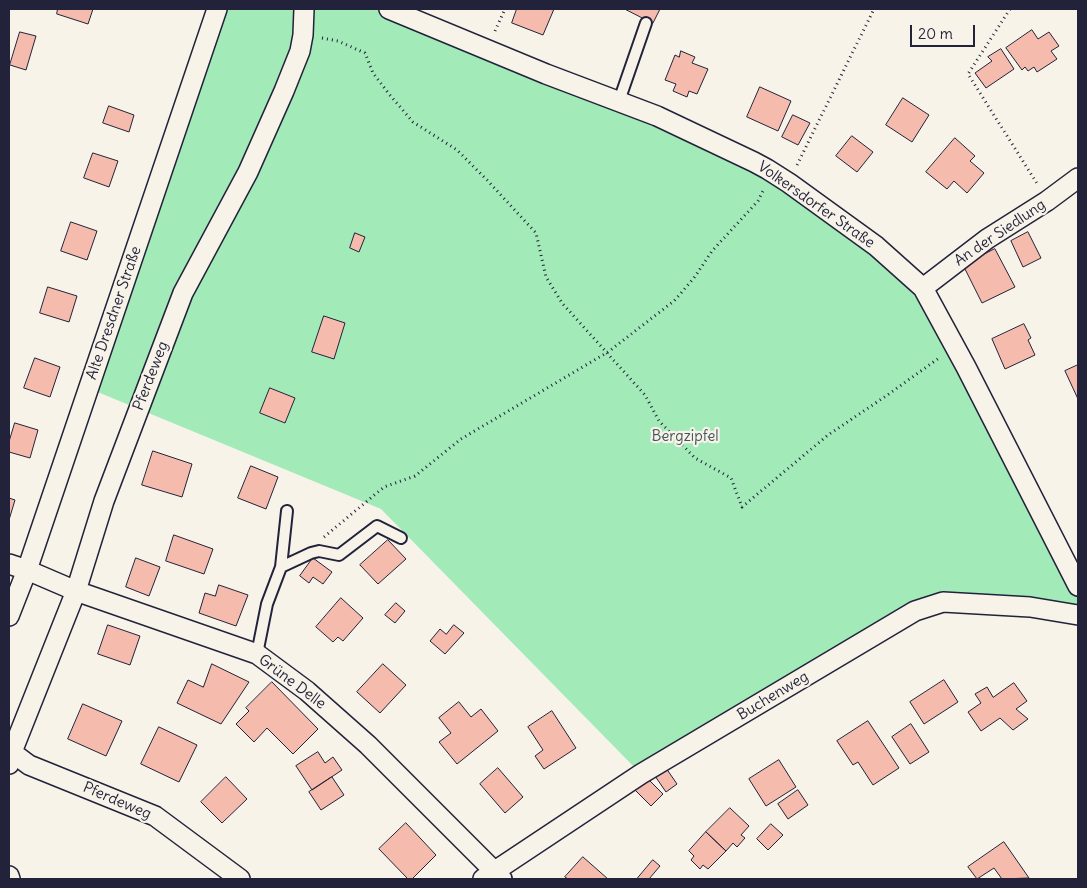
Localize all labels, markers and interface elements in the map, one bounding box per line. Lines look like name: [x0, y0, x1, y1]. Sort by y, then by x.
scale bar: [912, 15, 977, 47]
text: 20 m: [918, 24, 953, 43]
street label: Volkersdorfer Straße: [754, 158, 878, 252]
street label: An der Siedlung: [951, 196, 1049, 270]
street label: Alte Dresdner Straße: [83, 244, 145, 382]
street label: Pferdeweg: [130, 339, 172, 413]
park label: Bergzipfel: [651, 428, 719, 446]
street label: Grüne Delle: [255, 651, 329, 713]
street label: Buchenweg: [734, 668, 812, 724]
street label: Pferdeweg: [80, 779, 154, 823]

